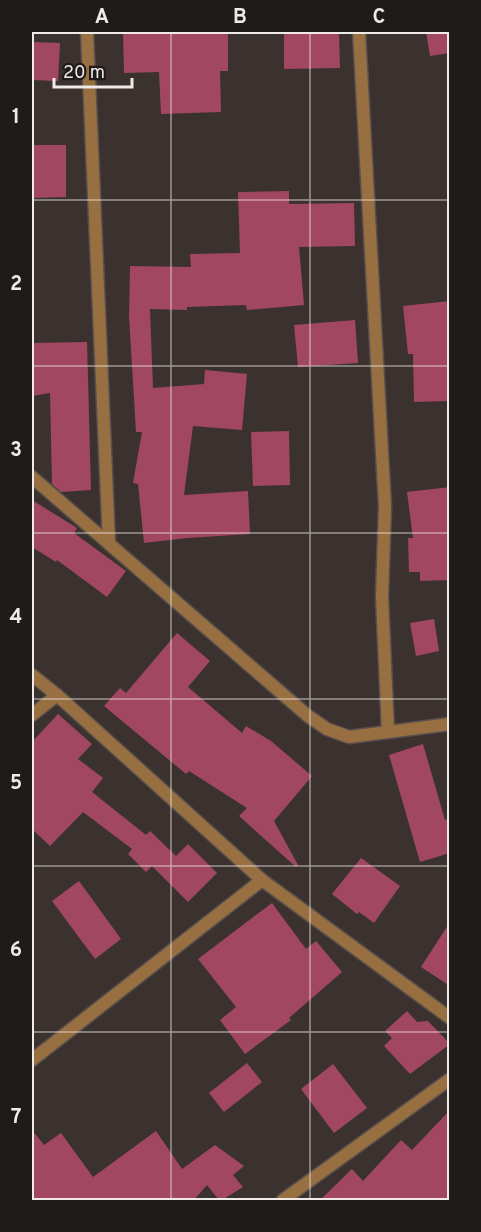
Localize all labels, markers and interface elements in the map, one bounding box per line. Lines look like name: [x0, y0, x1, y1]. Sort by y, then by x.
text: A: [95, 5, 109, 31]
text: B: [233, 5, 247, 31]
text: C: [373, 5, 385, 31]
scale bar: [54, 51, 132, 89]
text: 20 m: [63, 62, 105, 85]
text: 1: [12, 105, 20, 131]
text: 2: [10, 272, 22, 298]
text: 3: [10, 438, 22, 464]
text: 4: [10, 605, 22, 631]
text: 5: [10, 771, 22, 797]
text: 6: [10, 938, 22, 964]
text: 7: [11, 1105, 21, 1131]

